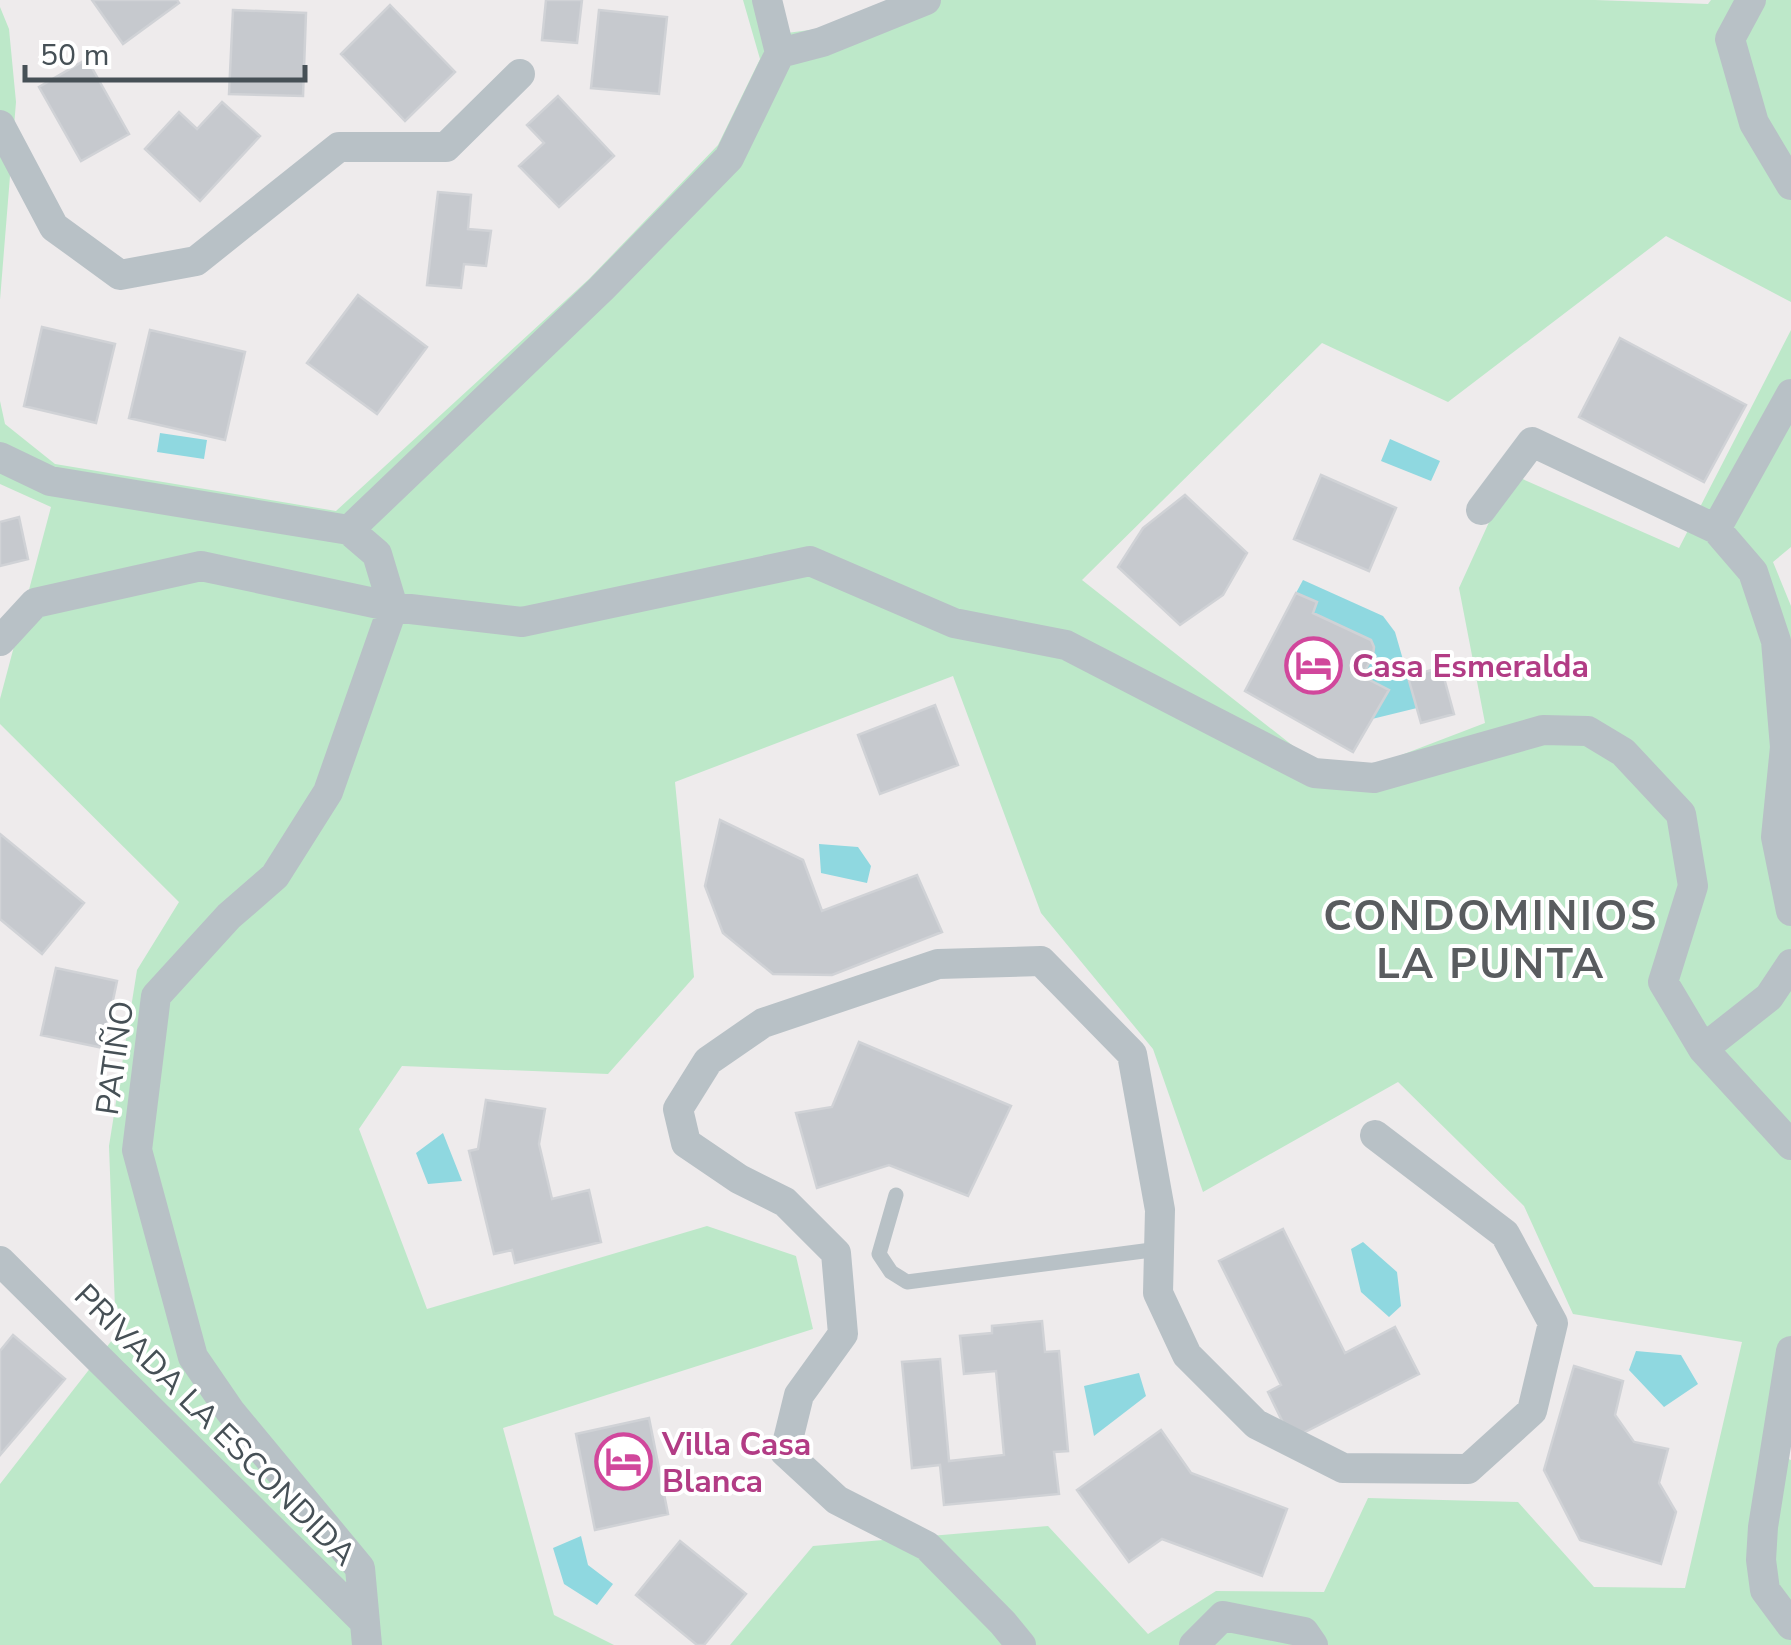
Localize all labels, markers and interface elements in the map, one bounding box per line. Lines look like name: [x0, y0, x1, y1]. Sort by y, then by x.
scale bar: [25, 20, 305, 82]
text: 50 m: [40, 35, 109, 76]
hotel icon: Casa Esmeralda: [1283, 636, 1343, 696]
place label: Casa Esmeralda: [1352, 645, 1589, 688]
district label: CONDOMINIOS LA PUNTA: [1323, 888, 1659, 993]
street label: PATIÑO: [86, 998, 144, 1118]
street label: PRIVADA LA ESCONDIDA: [65, 1275, 365, 1575]
place label: Villa Casa Blanca: [661, 1423, 811, 1503]
hotel icon: Villa Casa Blanca: [593, 1432, 653, 1492]

